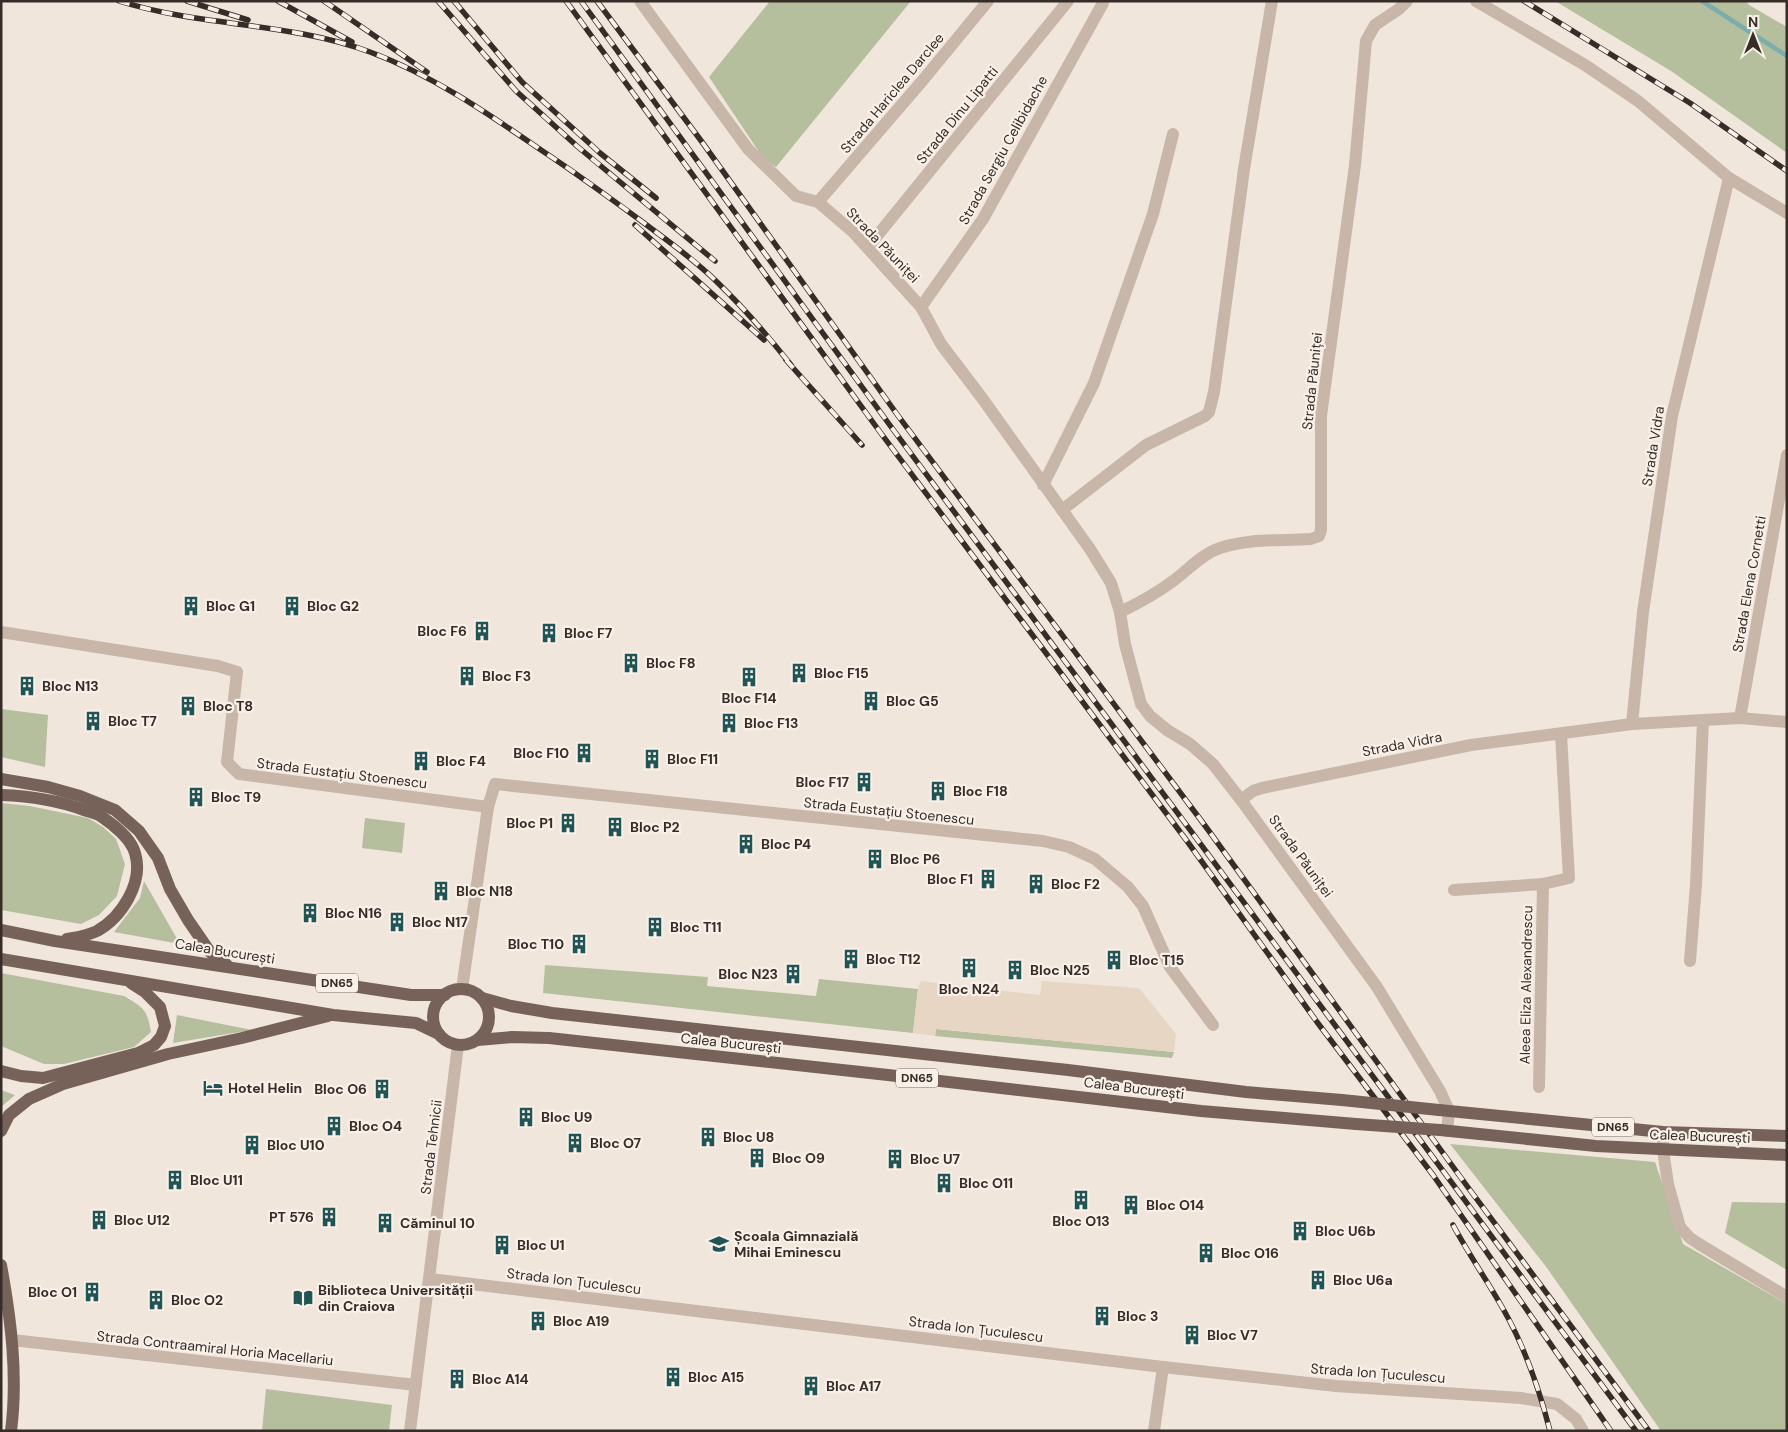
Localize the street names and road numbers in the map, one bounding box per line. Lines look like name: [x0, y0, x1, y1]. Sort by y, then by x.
street label: Strada Hariclea Darclee: [836, 29, 948, 157]
street label: Strada Dinu Lipatti: [912, 62, 1002, 168]
street label: Strada Sergiu Celibidache: [955, 72, 1052, 228]
street label: Strada Păuniței: [842, 204, 924, 286]
street label: Strada Păuniței: [1298, 331, 1326, 431]
street label: Strada Vidra: [1638, 405, 1668, 487]
street label: Strada Elena Cornetti: [1728, 514, 1770, 654]
street label: Strada Vidra: [1361, 727, 1443, 761]
street label: Strada Eustațiu Stoenescu: [256, 754, 428, 792]
street label: Strada Eustațiu Stoenescu: [803, 793, 975, 829]
street label: Strada Păuniței: [1265, 811, 1337, 901]
street label: Aleea Eliza Alexandrescu: [1516, 905, 1536, 1065]
street label: Calea București: [174, 934, 276, 968]
road number: DN65: [316, 974, 358, 992]
street label: Calea București: [680, 1029, 782, 1057]
road number: DN65: [896, 1068, 938, 1088]
street label: Calea București: [1083, 1073, 1185, 1103]
street label: Strada Tehnicii: [416, 1099, 446, 1195]
road number: DN65: [1592, 1118, 1634, 1136]
street label: Calea București: [1649, 1125, 1751, 1147]
street label: Strada Ion Țuculescu: [506, 1264, 642, 1298]
street label: Strada Ion Țuculescu: [908, 1312, 1044, 1346]
street label: Strada Contraamiral Horia Macellariu: [96, 1327, 334, 1369]
street label: Strada Ion Țuculescu: [1310, 1359, 1446, 1387]

